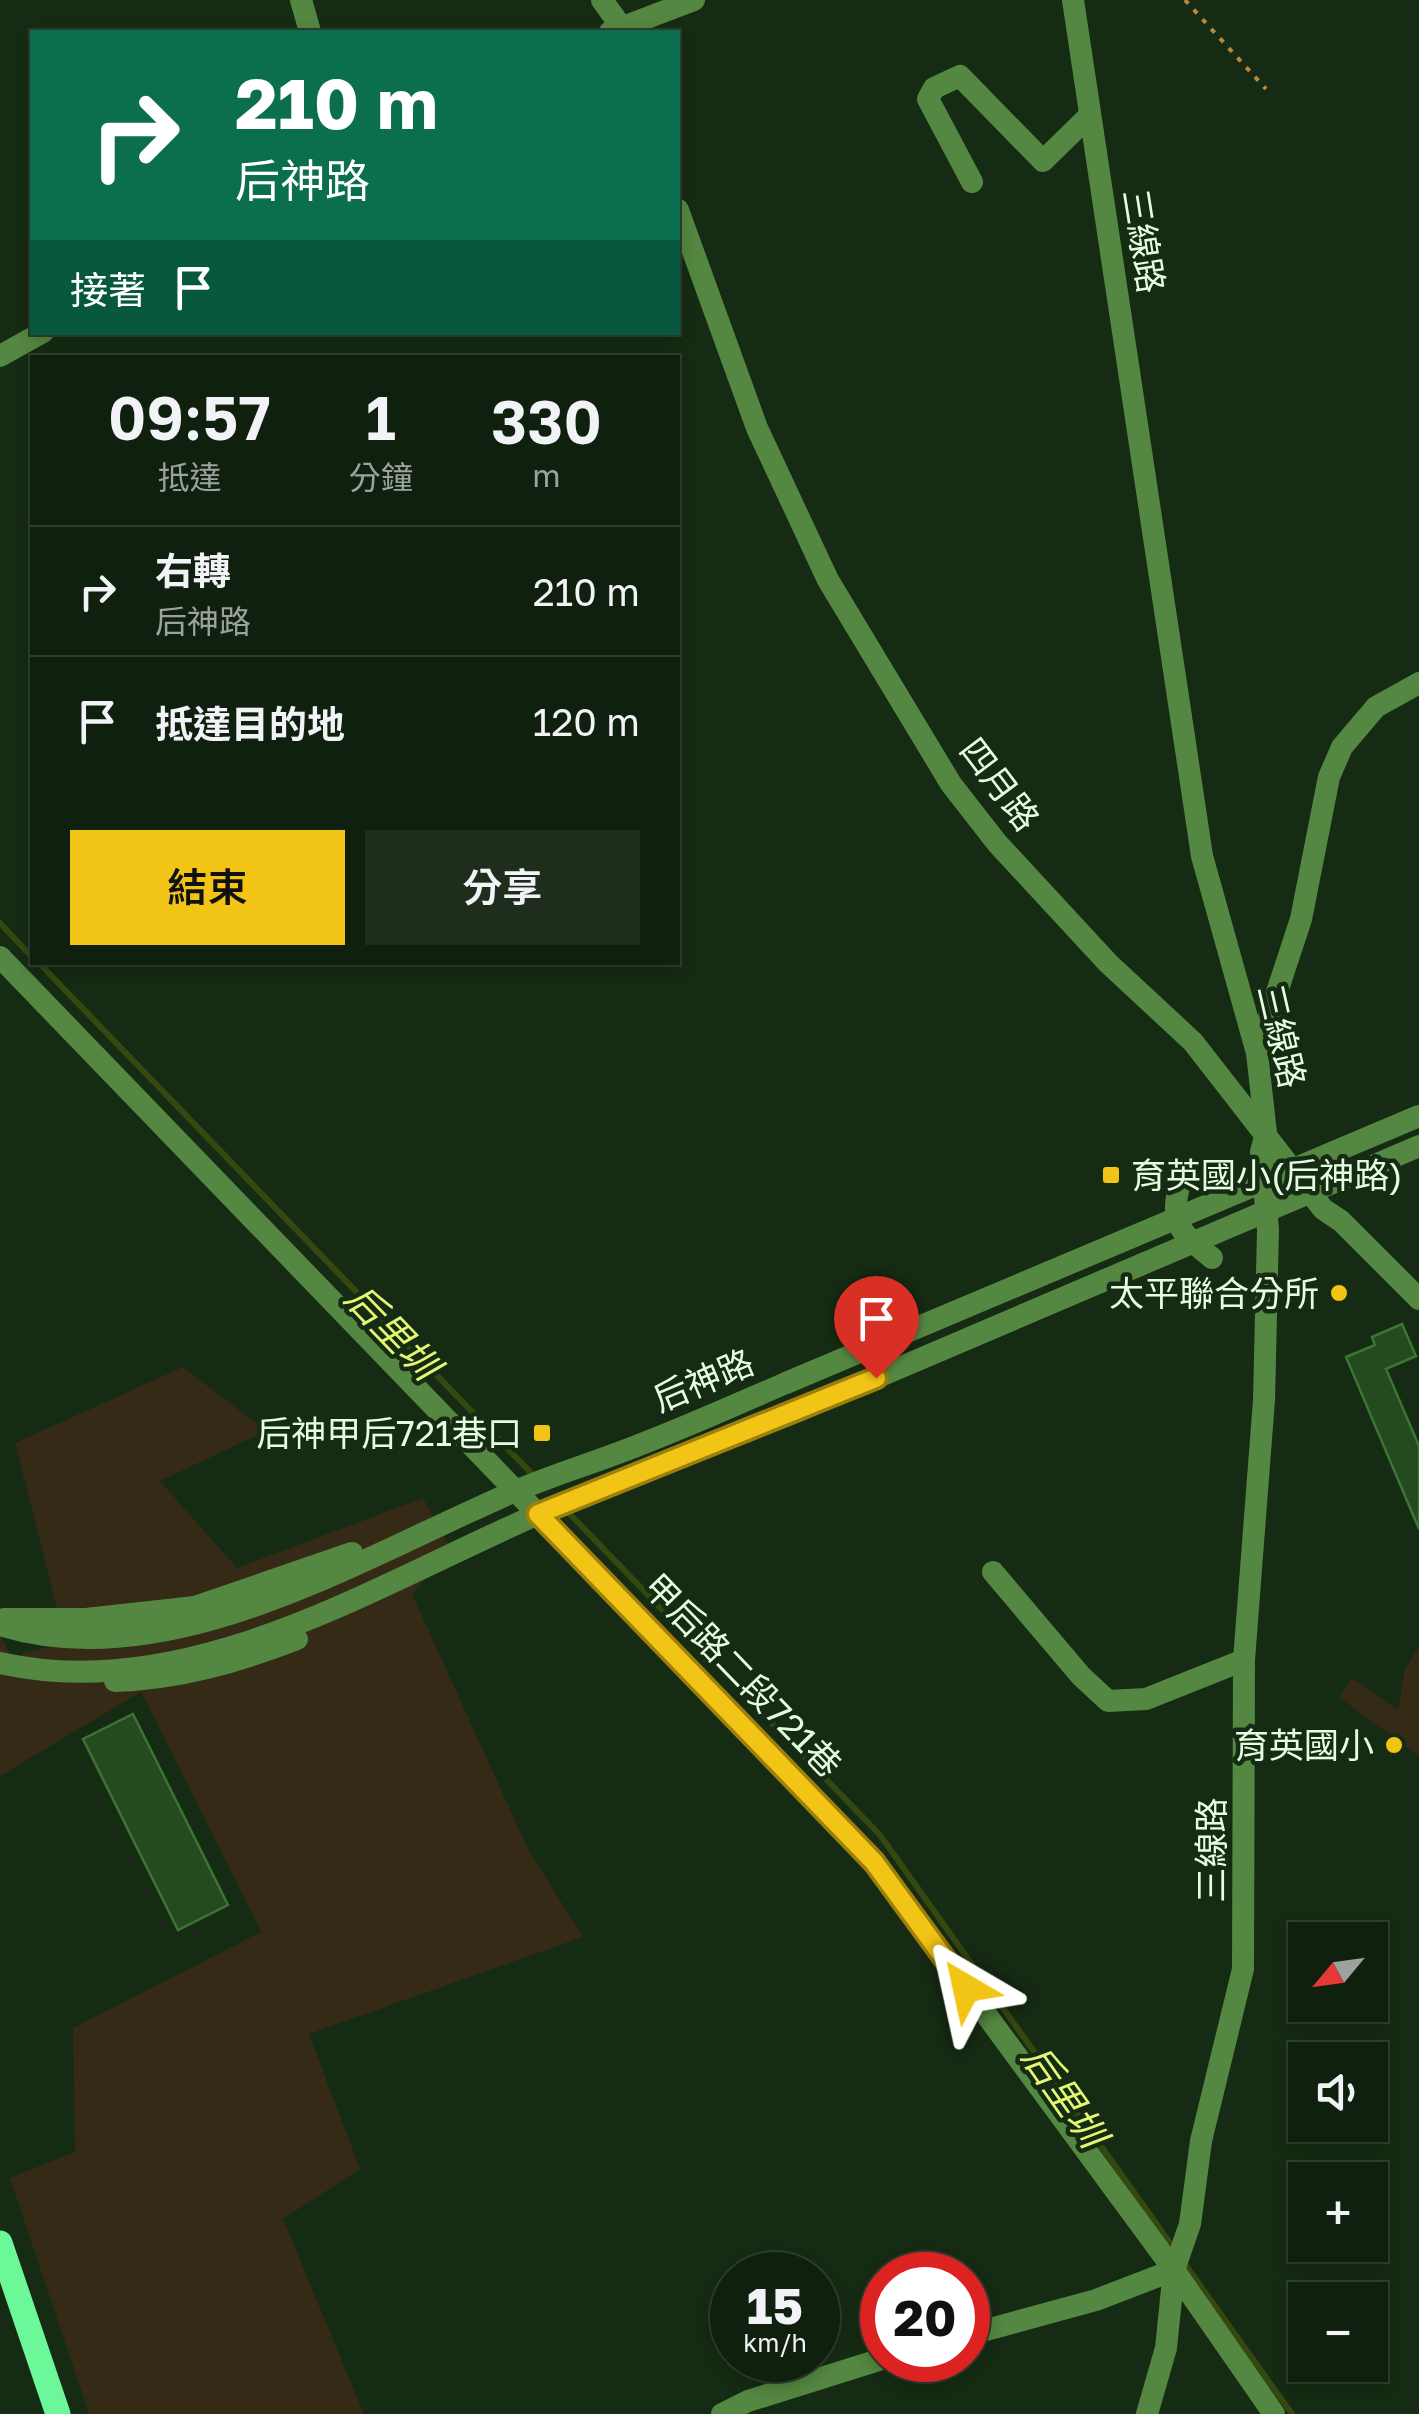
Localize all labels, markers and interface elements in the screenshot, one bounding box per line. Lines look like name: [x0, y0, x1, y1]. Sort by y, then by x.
text: 210 m: [235, 60, 438, 144]
icon: right: [70, 70, 200, 200]
text: 后神路: [235, 153, 370, 207]
street label: 三線路: [1115, 186, 1173, 296]
icon: arrive: [166, 260, 221, 315]
text: 接著: [70, 267, 146, 312]
text: 09:57: [108, 381, 271, 453]
text: 1: [366, 381, 396, 453]
text: 330: [491, 385, 602, 457]
text: m: [532, 456, 561, 494]
text: 抵達: [157, 458, 221, 496]
text: 分鐘: [349, 458, 413, 496]
text: 右轉: [155, 548, 231, 593]
icon: right: [70, 564, 125, 619]
text: 210 m: [533, 569, 640, 614]
text: 后神路: [155, 602, 251, 640]
icon: arrive: [70, 694, 125, 749]
text: 120 m: [533, 699, 640, 744]
text: 抵達目的地: [155, 701, 345, 746]
street label: 四月路: [952, 729, 1048, 839]
button: 結束: [70, 830, 345, 945]
button: 分享: [365, 830, 640, 945]
street label: 三線路: [1250, 980, 1314, 1092]
place label: 育英國小(后神路): [1131, 1154, 1403, 1196]
marker: 育英國小(后神路): [1100, 1164, 1122, 1186]
place label: 太平聯合分所: [1109, 1272, 1319, 1314]
water label: 后里圳: [337, 1274, 452, 1391]
pin: [834, 1276, 919, 1379]
marker: 太平聯合分所: [1328, 1282, 1350, 1304]
icon: arrive: [849, 1291, 904, 1346]
street label: 后神路: [646, 1340, 760, 1420]
place label: 后神甲后721巷口: [256, 1412, 522, 1454]
marker: 后神甲后721巷口: [531, 1422, 553, 1444]
street label: 甲后路二段721巷: [636, 1565, 850, 1785]
place label: 育英國小: [1234, 1724, 1374, 1766]
marker: 育英國小: [1383, 1734, 1405, 1756]
street label: 三線路: [1190, 1797, 1232, 1903]
north arrow: [1288, 1922, 1388, 2022]
map controls: [1288, 1922, 1388, 2382]
position arrow: [914, 1936, 1018, 2040]
water label: 后里圳: [1014, 2035, 1119, 2159]
button: sound: [1288, 2042, 1388, 2142]
button: +: [1288, 2162, 1388, 2262]
speed limit sign: 20: [860, 2252, 990, 2382]
text: 15: [747, 2275, 803, 2335]
button: −: [1288, 2282, 1388, 2382]
text: km/h: [743, 2327, 807, 2358]

